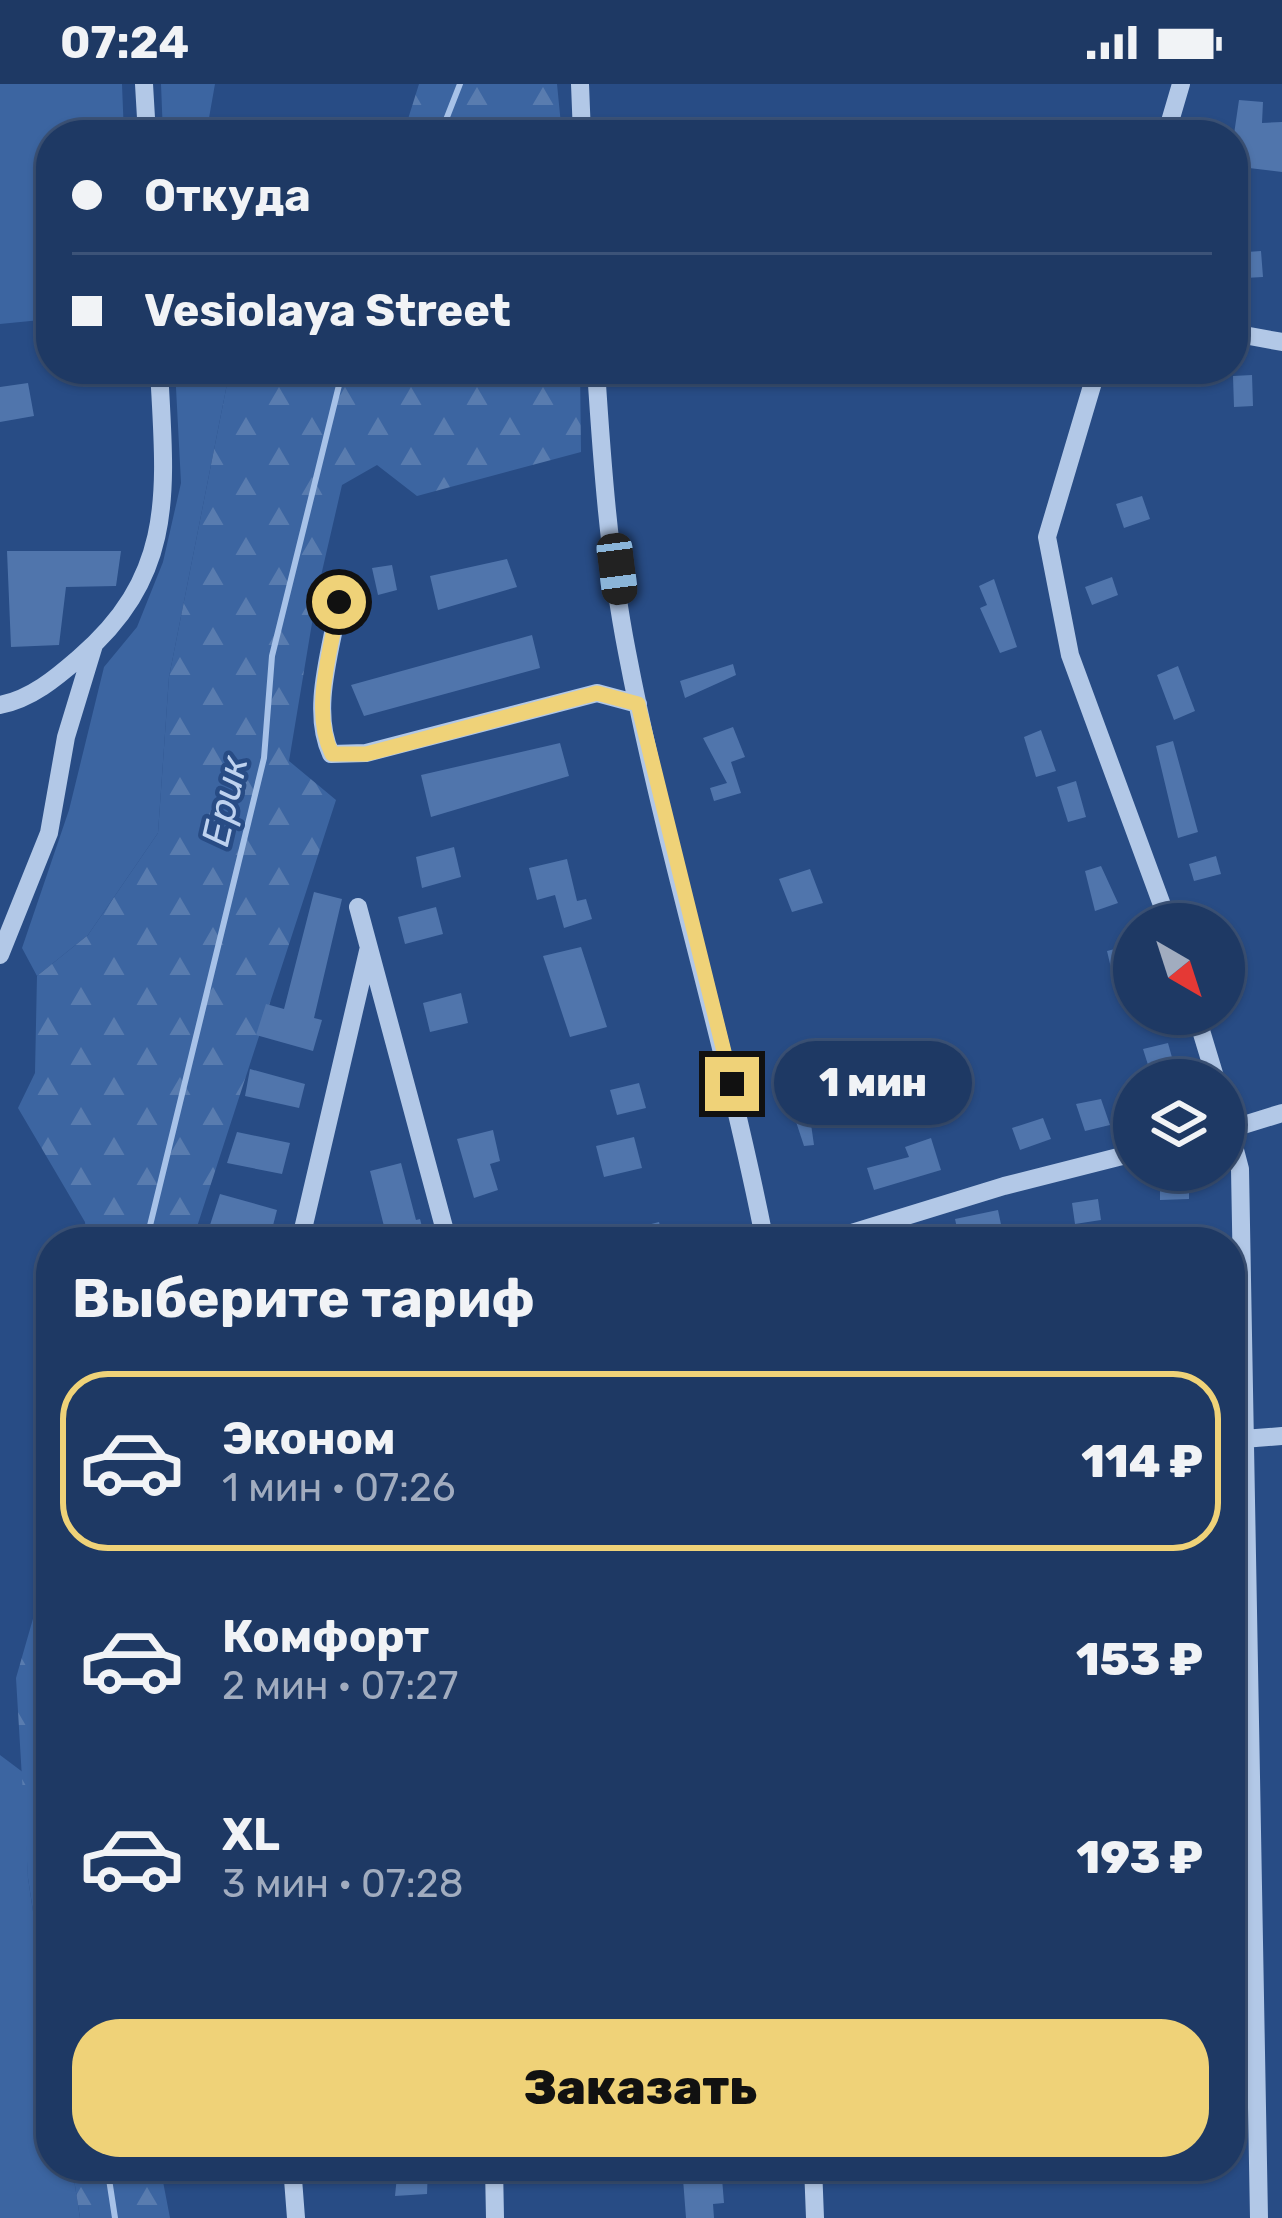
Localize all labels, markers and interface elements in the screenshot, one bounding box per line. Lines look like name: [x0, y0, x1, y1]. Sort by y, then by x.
text: 07:24: [60, 16, 189, 69]
text: Откуда: [144, 169, 311, 222]
text: Vesiolaya Street: [144, 284, 511, 337]
car: [595, 531, 639, 607]
route start: [312, 575, 366, 629]
water label: Ерик: [192, 751, 258, 850]
north arrow: [1113, 903, 1245, 1035]
map controls: [1113, 903, 1245, 1191]
callout: 1 мин: [774, 1042, 972, 1126]
route end: [705, 1057, 759, 1111]
button: layers: [1113, 1059, 1245, 1191]
text: 1 мин: [819, 1060, 927, 1106]
text: Выберите тариф: [72, 1267, 535, 1331]
icon: car: [78, 1407, 186, 1515]
text: Эконом: [222, 1412, 396, 1465]
text: 114 ₽: [1081, 1435, 1203, 1488]
text: 1 мин · 07:26: [222, 1465, 456, 1511]
icon: car: [78, 1605, 186, 1713]
text: Комфорт: [222, 1610, 429, 1663]
text: 153 ₽: [1076, 1633, 1203, 1686]
text: 2 мин · 07:27: [222, 1663, 458, 1709]
icon: car: [78, 1803, 186, 1911]
text: XL: [222, 1808, 280, 1861]
text: 193 ₽: [1076, 1831, 1203, 1884]
text: 3 мин · 07:28: [222, 1861, 464, 1907]
button: Заказать: [72, 2019, 1209, 2157]

